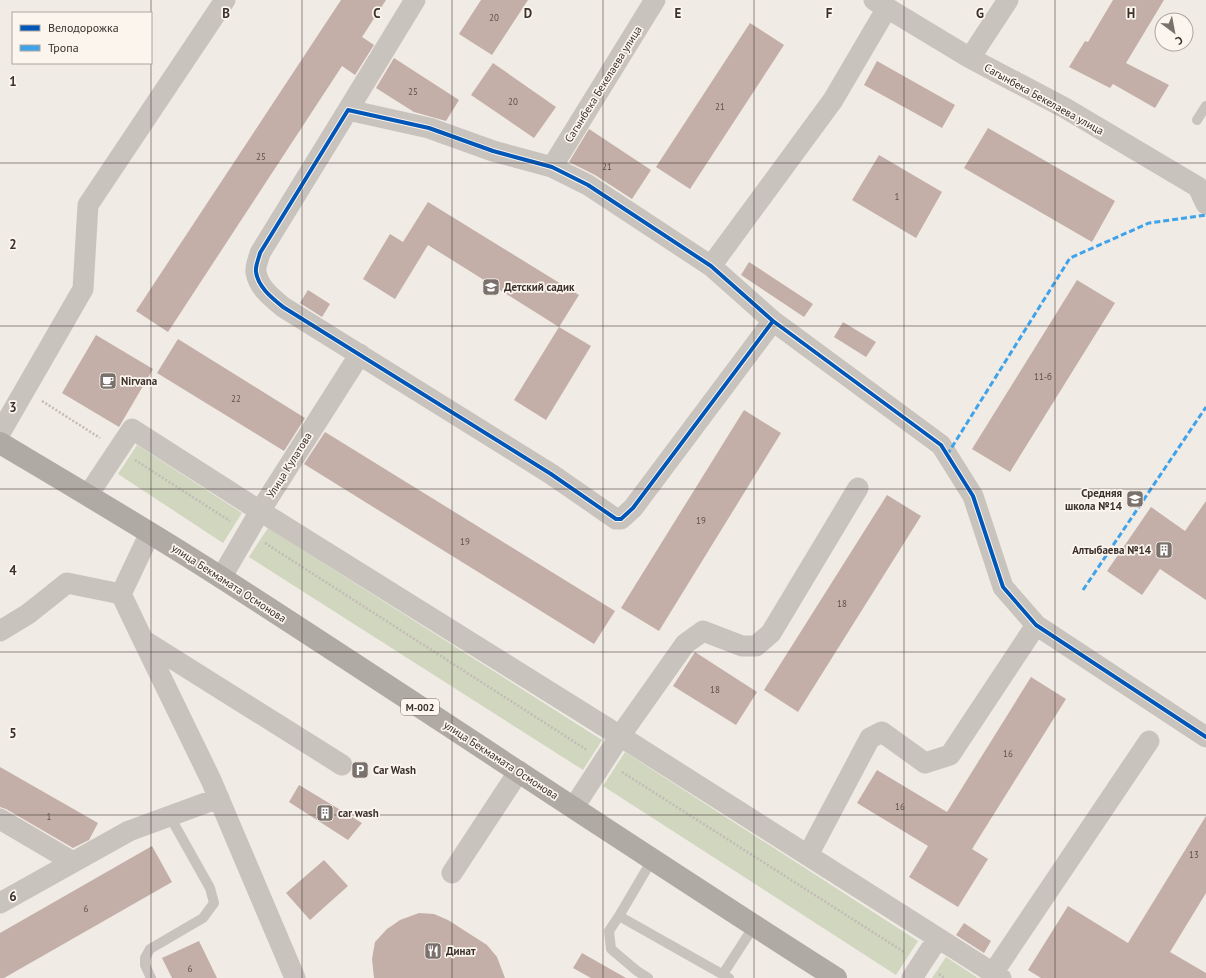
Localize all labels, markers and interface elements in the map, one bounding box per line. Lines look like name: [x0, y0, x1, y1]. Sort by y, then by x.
text: B: [222, 5, 230, 22]
text: C: [373, 5, 381, 22]
text: D: [524, 5, 532, 22]
text: E: [675, 5, 682, 22]
text: F: [826, 5, 833, 22]
text: G: [976, 5, 984, 22]
text: H: [1127, 5, 1135, 22]
legend: [12, 12, 152, 64]
house number: 20: [489, 12, 499, 23]
north arrow: [1154, 12, 1194, 52]
text: Велодорожка: [48, 20, 119, 35]
street label: Сагынбека Бекелаева улица: [561, 23, 645, 145]
text: С: [1173, 33, 1186, 48]
text: Тропа: [48, 40, 79, 55]
street label: Сагынбека Бекелаева улица: [982, 60, 1106, 138]
text: 1: [9, 73, 17, 90]
house number: 25: [408, 86, 418, 97]
house number: 20: [508, 96, 518, 107]
house number: 21: [715, 101, 725, 112]
house number: 25: [256, 151, 266, 162]
house number: 21: [602, 161, 612, 172]
house number: 1: [895, 191, 900, 202]
text: 2: [9, 236, 17, 253]
school or university icon: Детский садик: [481, 277, 501, 297]
place label: Детский садик: [504, 280, 575, 294]
cafe icon: Nirvana: [98, 371, 118, 391]
house number: 11-б: [1034, 371, 1052, 382]
place label: Nirvana: [121, 374, 157, 388]
house number: 22: [231, 393, 241, 404]
text: 3: [9, 399, 17, 416]
street label: Улица Кулатова: [263, 430, 315, 500]
place label: Средняя школа №14: [1065, 486, 1123, 513]
school or university icon: Средняя школа №14: [1125, 489, 1145, 509]
house number: 19: [696, 515, 706, 526]
house number: 19: [460, 536, 470, 547]
building icon: Алтыбаева №14: [1154, 540, 1174, 560]
street label: улица Бекмамата Осмонова: [169, 541, 289, 625]
place label: Алтыбаева №14: [1072, 543, 1152, 557]
text: 4: [9, 562, 17, 579]
house number: 18: [837, 598, 847, 609]
house number: 18: [710, 684, 720, 695]
road number: M-002: [401, 699, 439, 715]
street label: улица Бекмамата Осмонова: [441, 718, 561, 802]
text: 5: [9, 725, 17, 742]
house number: 16: [1003, 748, 1013, 759]
parking icon: Car Wash: [350, 760, 370, 780]
place label: Car Wash: [373, 763, 416, 777]
house number: 16: [895, 801, 905, 812]
building icon: car wash: [315, 803, 335, 823]
place label: car wash: [338, 806, 379, 820]
house number: 1: [47, 811, 52, 822]
house number: 13: [1189, 849, 1199, 860]
text: 6: [9, 888, 17, 905]
house number: 6: [84, 903, 89, 914]
restaurant icon: Динат: [423, 941, 443, 961]
place label: Динат: [446, 944, 476, 958]
house number: 6: [188, 963, 193, 974]

